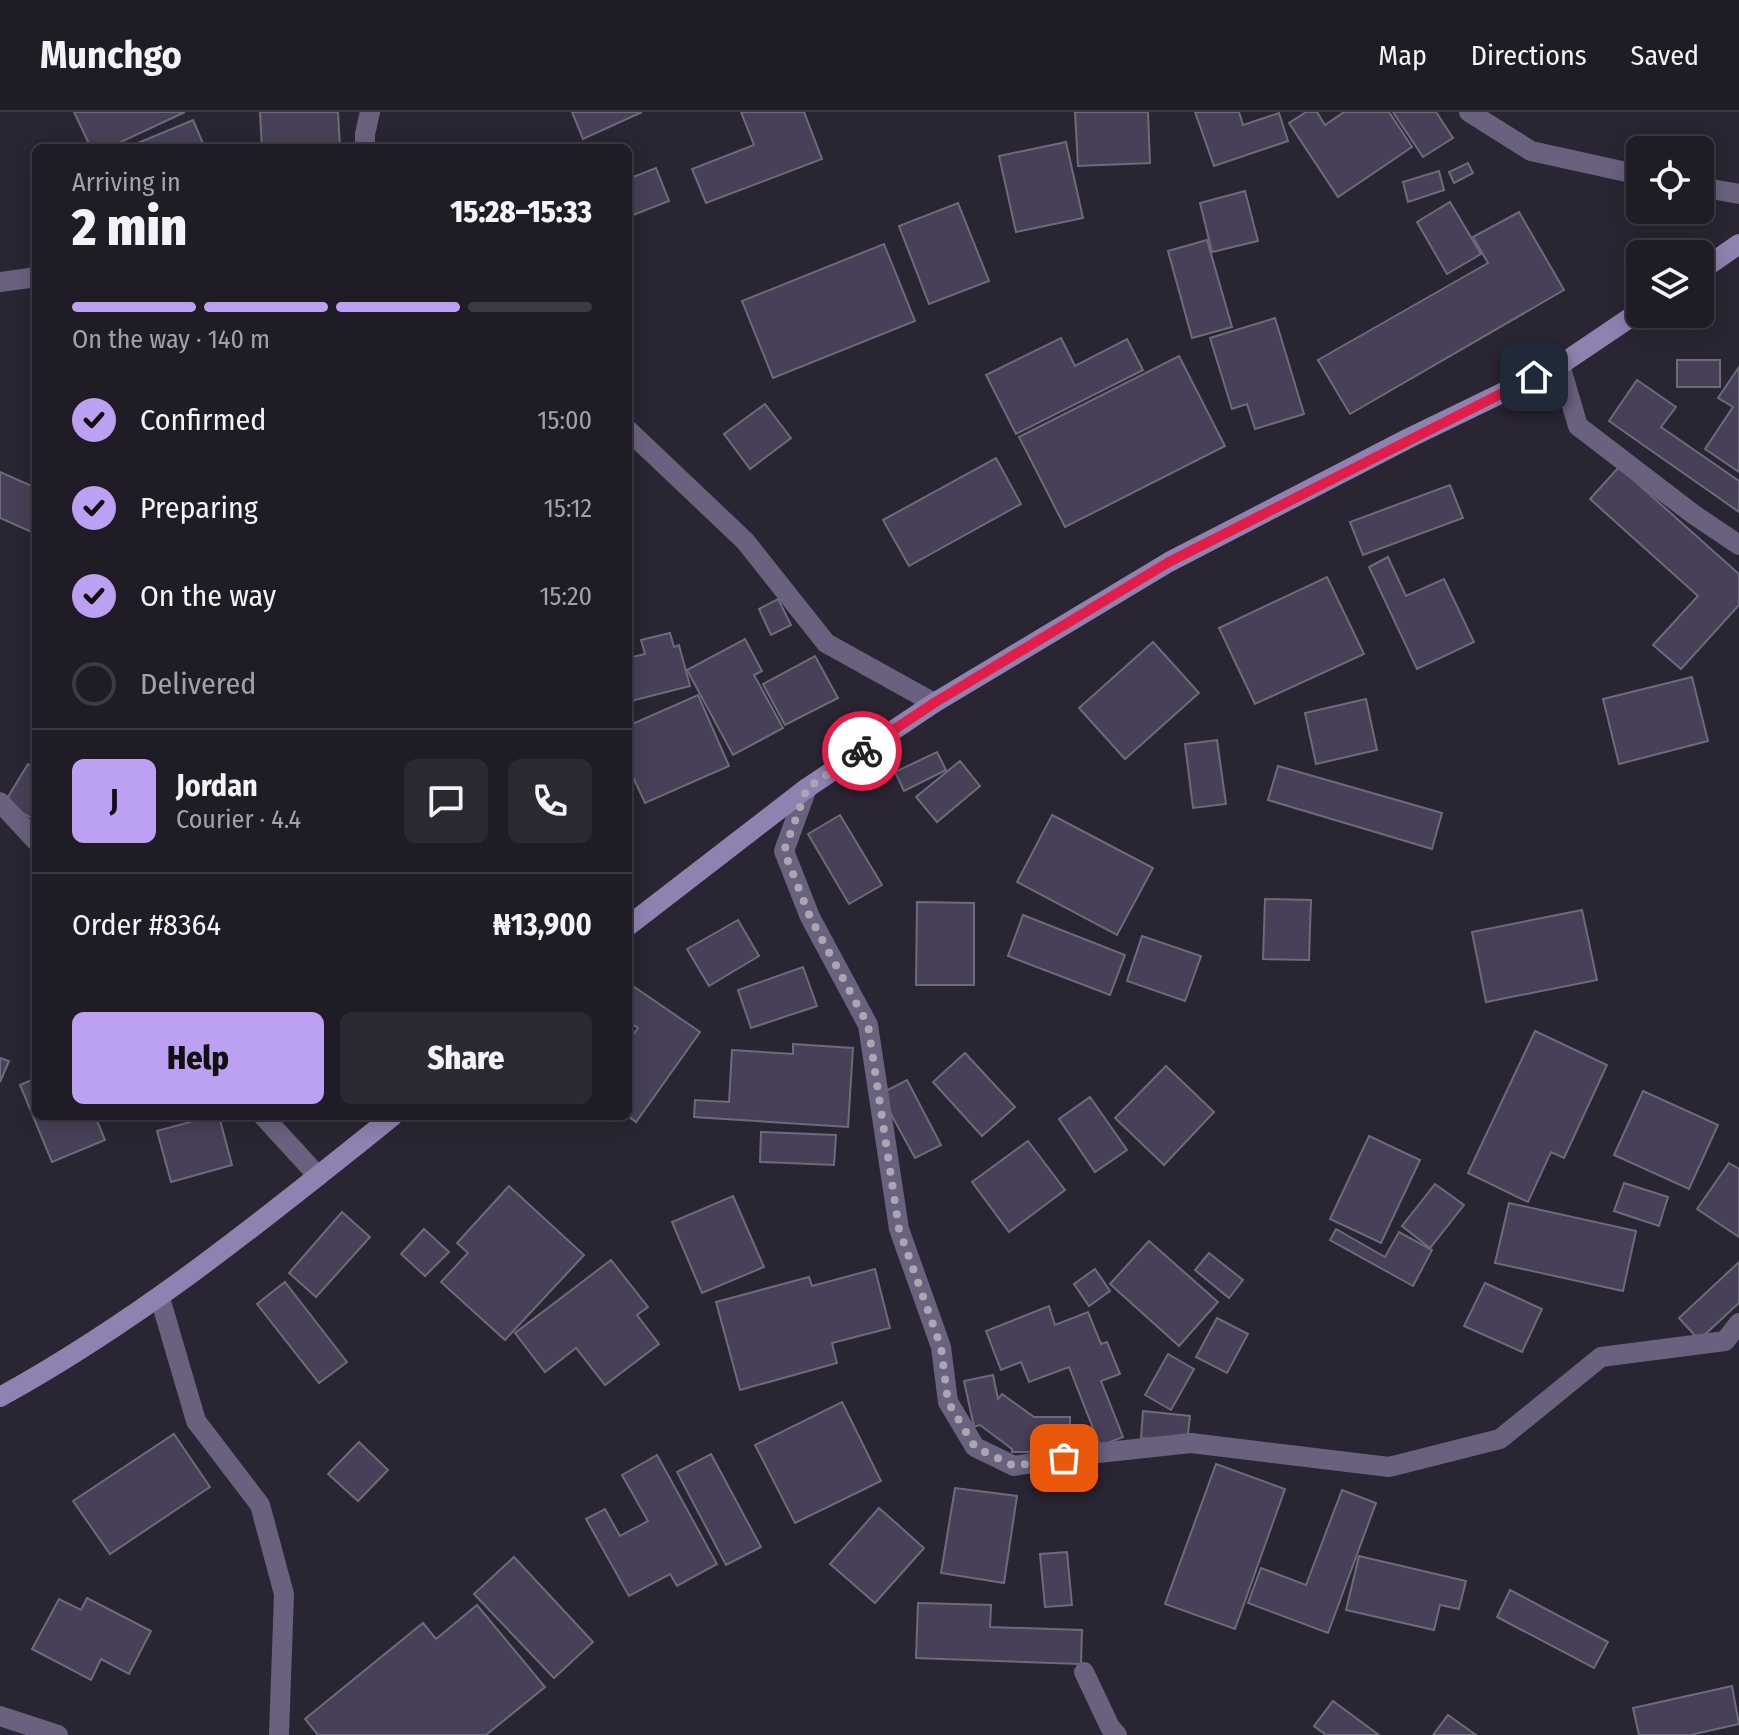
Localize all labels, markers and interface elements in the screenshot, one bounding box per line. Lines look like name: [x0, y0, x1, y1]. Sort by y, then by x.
text: Munchgo: [40, 32, 182, 78]
text: Map: [1378, 39, 1427, 72]
text: Directions: [1471, 39, 1587, 72]
text: Saved: [1631, 39, 1699, 72]
map controls: [1626, 136, 1714, 328]
button: locate: [1626, 136, 1714, 224]
text: Arriving in: [72, 167, 181, 198]
text: 15:28–15:33: [450, 194, 592, 230]
text: 2 min: [72, 196, 187, 259]
button: layers: [1626, 240, 1714, 328]
text: On the way · 140 m: [72, 324, 270, 355]
pin: [1500, 343, 1568, 411]
icon: home: [1512, 355, 1556, 399]
icon: check: [72, 398, 116, 442]
text: Confirmed: [140, 402, 266, 438]
text: 15:00: [537, 405, 592, 436]
icon: check: [72, 486, 116, 530]
text: Preparing: [140, 490, 258, 526]
text: 15:12: [544, 493, 592, 524]
icon: check: [72, 574, 116, 618]
text: On the way: [140, 578, 276, 614]
text: 15:20: [539, 581, 592, 612]
text: Delivered: [140, 666, 256, 702]
courier: [822, 711, 902, 791]
icon: bike: [840, 729, 884, 773]
button: chat: [404, 759, 488, 843]
button: phone: [508, 759, 592, 843]
text: Jordan: [176, 768, 258, 804]
text: J: [110, 783, 118, 819]
text: Courier · 4.4: [176, 804, 301, 835]
text: Order #8364: [72, 907, 221, 943]
text: ₦13,900: [493, 907, 592, 943]
button: Help: [72, 1012, 324, 1104]
button: Share: [340, 1012, 592, 1104]
pin: [1030, 1424, 1098, 1492]
icon: bag: [1042, 1436, 1086, 1480]

